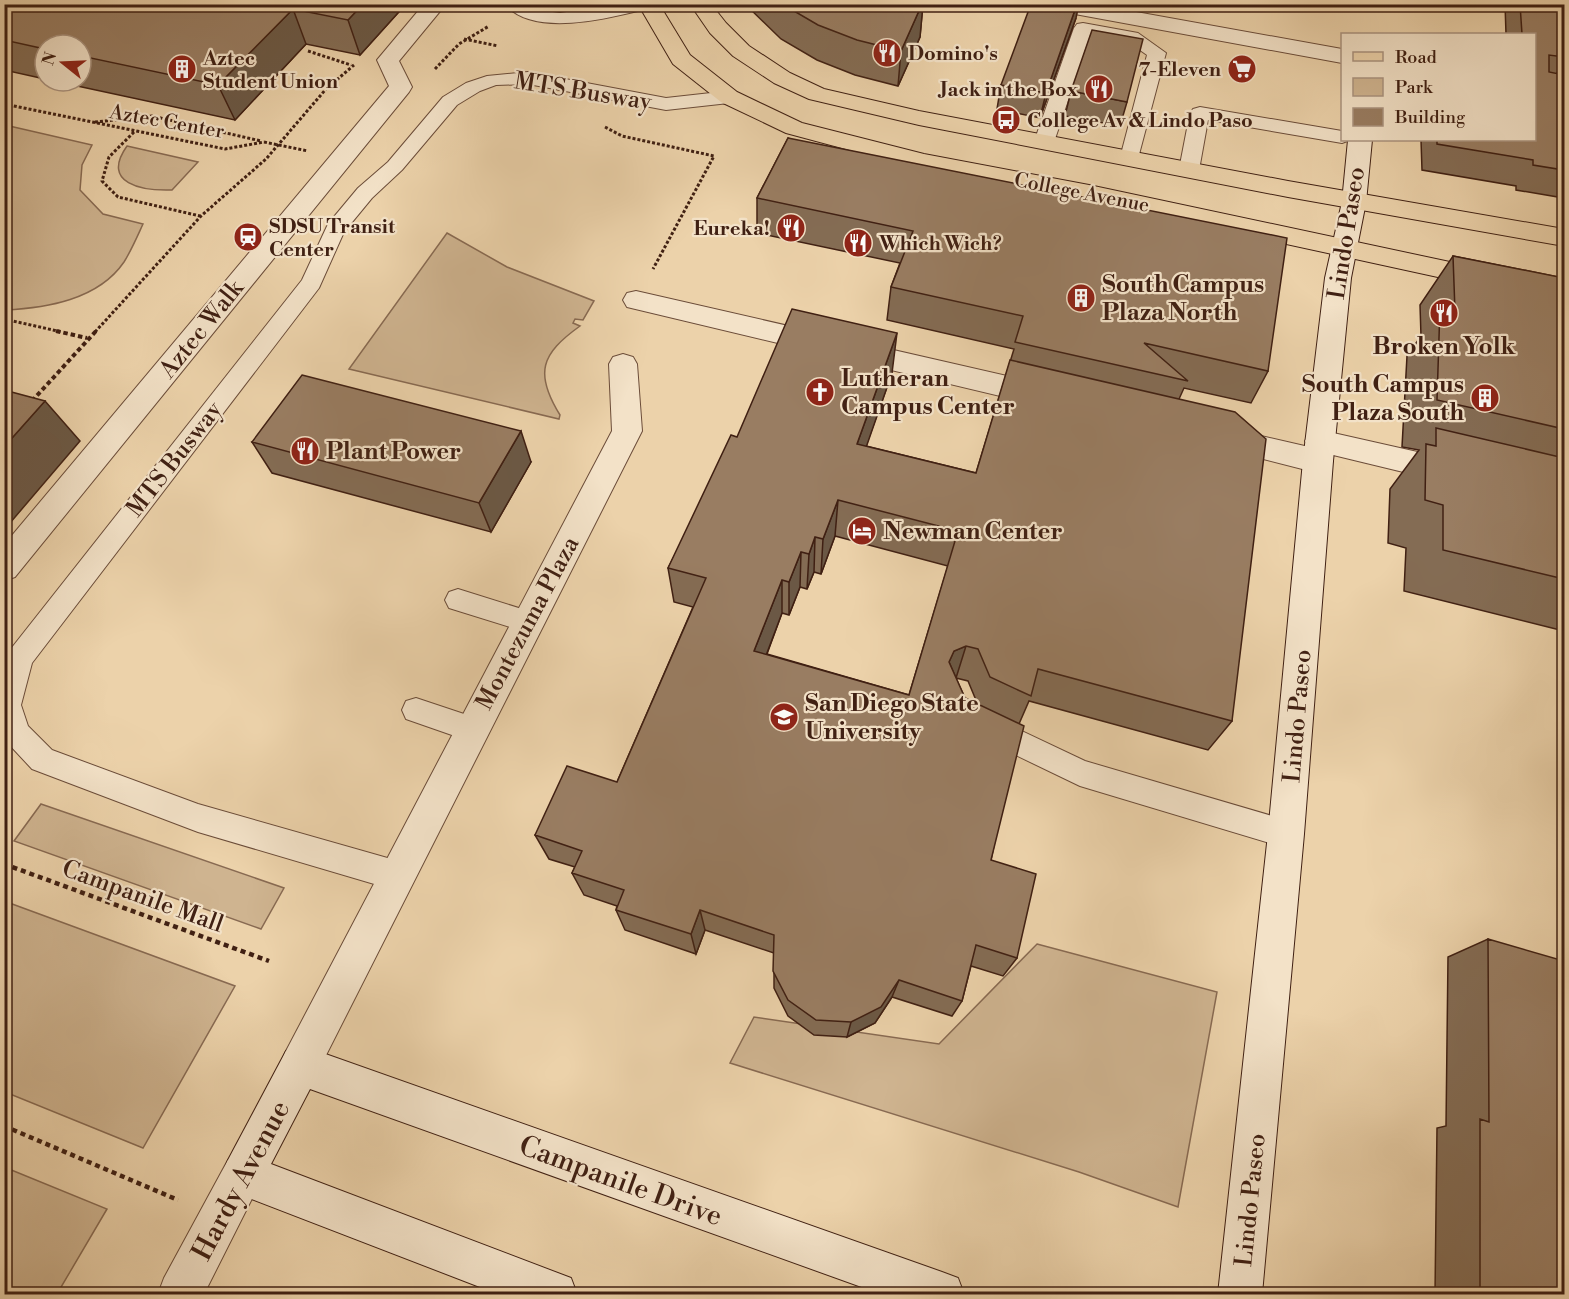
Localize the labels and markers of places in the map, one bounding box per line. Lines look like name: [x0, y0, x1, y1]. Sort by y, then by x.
restaurant icon: Domino's: [871, 37, 903, 69]
place label: Domino's: [908, 42, 998, 67]
place label: Aztec Student Union: [202, 47, 339, 95]
building icon: Aztec Student Union: [166, 53, 198, 85]
supermarket icon: 7-Eleven: [1226, 53, 1258, 85]
place label: 7-Eleven: [1138, 58, 1222, 83]
restaurant icon: Jack in the Box: [1083, 73, 1115, 105]
place label: Jack in the Box: [937, 78, 1078, 103]
bus stop icon: College Av & Lindo Paso: [990, 104, 1022, 136]
place label: College Av & Lindo Paso: [1027, 109, 1253, 134]
restaurant icon: Eureka!: [775, 212, 807, 244]
place label: SDSU Transit Center: [269, 215, 396, 263]
place label: Eureka!: [694, 217, 770, 242]
station icon: SDSU Transit Center: [232, 221, 264, 253]
restaurant icon: Which Wich?: [842, 227, 874, 259]
place label: Which Wich?: [878, 232, 1002, 257]
place label: South Campus Plaza North: [1102, 270, 1264, 328]
building icon: South Campus Plaza North: [1065, 282, 1097, 314]
restaurant icon: Broken Yolk: [1428, 297, 1460, 329]
place label: Broken Yolk: [1373, 332, 1517, 362]
place label: Lutheran Campus Center: [841, 364, 1015, 422]
place label: South Campus Plaza South: [1302, 370, 1464, 428]
church icon: Lutheran Campus Center: [804, 376, 836, 408]
building icon: South Campus Plaza South: [1469, 382, 1501, 414]
restaurant icon: Plant Power: [289, 435, 321, 467]
place label: Plant Power: [326, 437, 461, 467]
hotel icon: Newman Center: [846, 515, 878, 547]
place label: Newman Center: [883, 517, 1063, 547]
place label: San Diego State University: [805, 689, 979, 747]
school or university icon: San Diego State University: [768, 701, 800, 733]

